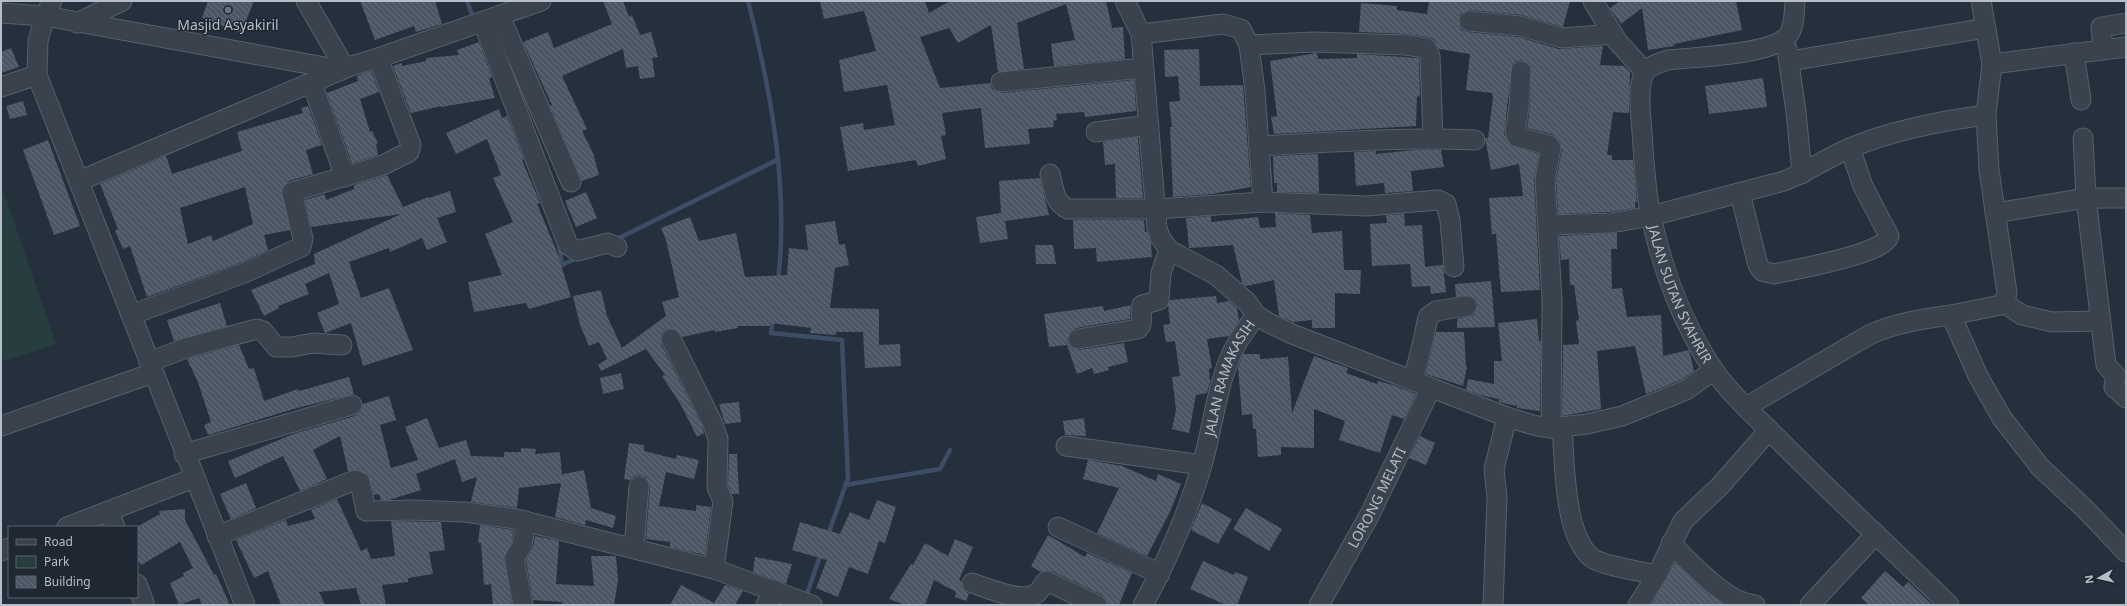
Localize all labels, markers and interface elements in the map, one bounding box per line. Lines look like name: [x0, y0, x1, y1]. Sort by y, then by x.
marker: Masjid Asyakiril: [223, 5, 233, 15]
place label: Masjid Asyakiril: [177, 15, 279, 34]
street label: JALAN SUTAN SYAHRIR: [1644, 221, 1717, 367]
street label: JALAN RAMAKASIH: [1199, 316, 1259, 440]
street label: LORONG MELATI: [1343, 444, 1410, 551]
legend: [8, 526, 138, 598]
text: Road: [44, 533, 73, 550]
text: Park: [44, 553, 70, 570]
north arrow: [2079, 558, 2119, 598]
text: Building: [44, 573, 91, 590]
text: N: [2081, 574, 2097, 585]

